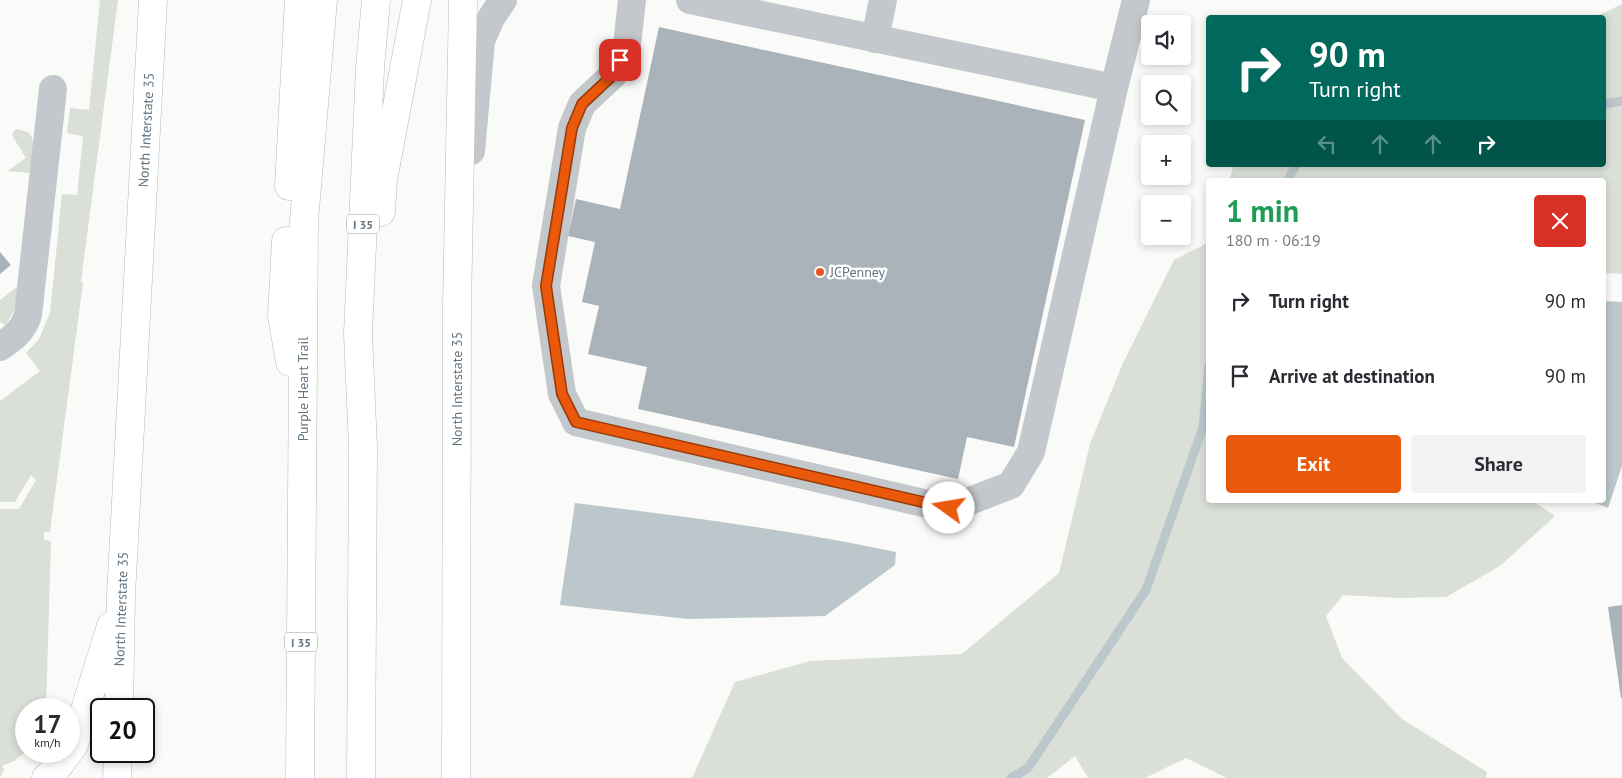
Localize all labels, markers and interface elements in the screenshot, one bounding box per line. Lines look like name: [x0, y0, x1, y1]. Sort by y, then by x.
map controls: [1141, 15, 1191, 245]
button: sound: [1141, 15, 1191, 65]
text: 90 m: [1309, 31, 1386, 77]
icon: right: [1226, 35, 1291, 100]
pin: [599, 39, 641, 81]
icon: arrive: [606, 46, 634, 74]
street label: North Interstate 35: [134, 72, 158, 188]
button: search: [1141, 75, 1191, 125]
text: Turn right: [1309, 75, 1401, 103]
icon: left: [1313, 130, 1341, 158]
icon: ahead: [1366, 130, 1394, 158]
icon: ahead: [1419, 130, 1447, 158]
icon: right: [1472, 130, 1500, 158]
button: +: [1141, 135, 1191, 185]
text: 1 min: [1226, 191, 1299, 230]
button: −: [1141, 195, 1191, 245]
button: close: [1534, 195, 1586, 247]
road number: I 35: [347, 214, 379, 233]
text: 180 m · 06:19: [1226, 230, 1321, 250]
place label: JCPenney: [829, 263, 886, 281]
marker: JCPenney: [814, 266, 826, 278]
icon: right: [1226, 287, 1254, 315]
text: Turn right: [1269, 289, 1349, 313]
text: 90 m: [1545, 289, 1586, 313]
street label: North Interstate 35: [448, 332, 466, 446]
street label: Purple Heart Trail: [294, 337, 312, 441]
icon: arrive: [1226, 362, 1254, 390]
text: Arrive at destination: [1269, 364, 1435, 388]
text: 90 m: [1545, 364, 1586, 388]
button: Exit: [1226, 435, 1401, 493]
button: Share: [1411, 435, 1586, 493]
position arrow: [922, 481, 974, 533]
street label: North Interstate 35: [110, 551, 132, 667]
road number: I 35: [285, 632, 317, 652]
speed limit sign: 20: [90, 698, 155, 763]
text: 17: [33, 708, 62, 740]
text: km/h: [34, 735, 61, 750]

